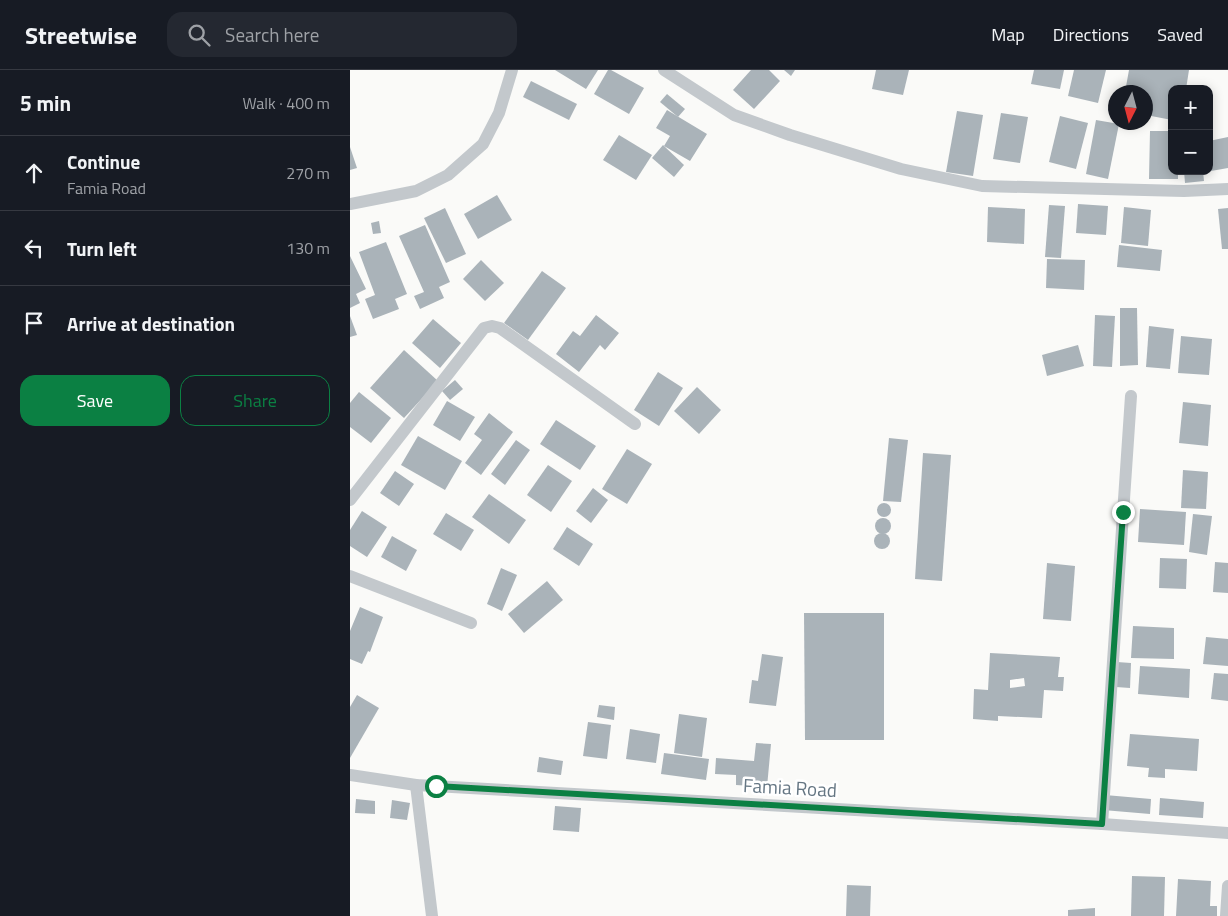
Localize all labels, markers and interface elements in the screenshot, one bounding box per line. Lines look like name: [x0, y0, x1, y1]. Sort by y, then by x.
search box: [167, 12, 517, 57]
text: Streetwise: [25, 17, 137, 53]
text: Search here: [225, 20, 319, 49]
icon: search: [185, 21, 213, 49]
text: Map: [991, 21, 1025, 48]
text: Directions: [1053, 21, 1129, 48]
text: Saved: [1157, 21, 1203, 48]
north arrow: [1108, 85, 1153, 130]
map controls: [1168, 85, 1213, 175]
button: +: [1168, 85, 1213, 130]
text: 5 min: [20, 87, 71, 119]
text: Walk · 400 m: [242, 91, 330, 115]
button: −: [1168, 130, 1213, 175]
text: Continue: [67, 147, 140, 176]
icon: ahead: [20, 159, 48, 187]
text: 270 m: [286, 161, 330, 185]
text: Famia Road: [67, 176, 146, 200]
icon: left: [20, 234, 48, 262]
text: Turn left: [67, 234, 137, 263]
text: 130 m: [286, 236, 330, 260]
icon: arrive: [20, 309, 48, 337]
text: Arrive at destination: [67, 309, 235, 338]
button: Save: [20, 375, 170, 426]
button: Share: [180, 375, 330, 426]
route end: [1112, 501, 1135, 524]
street label: Famia Road: [742, 770, 838, 804]
route start: [425, 775, 448, 798]

